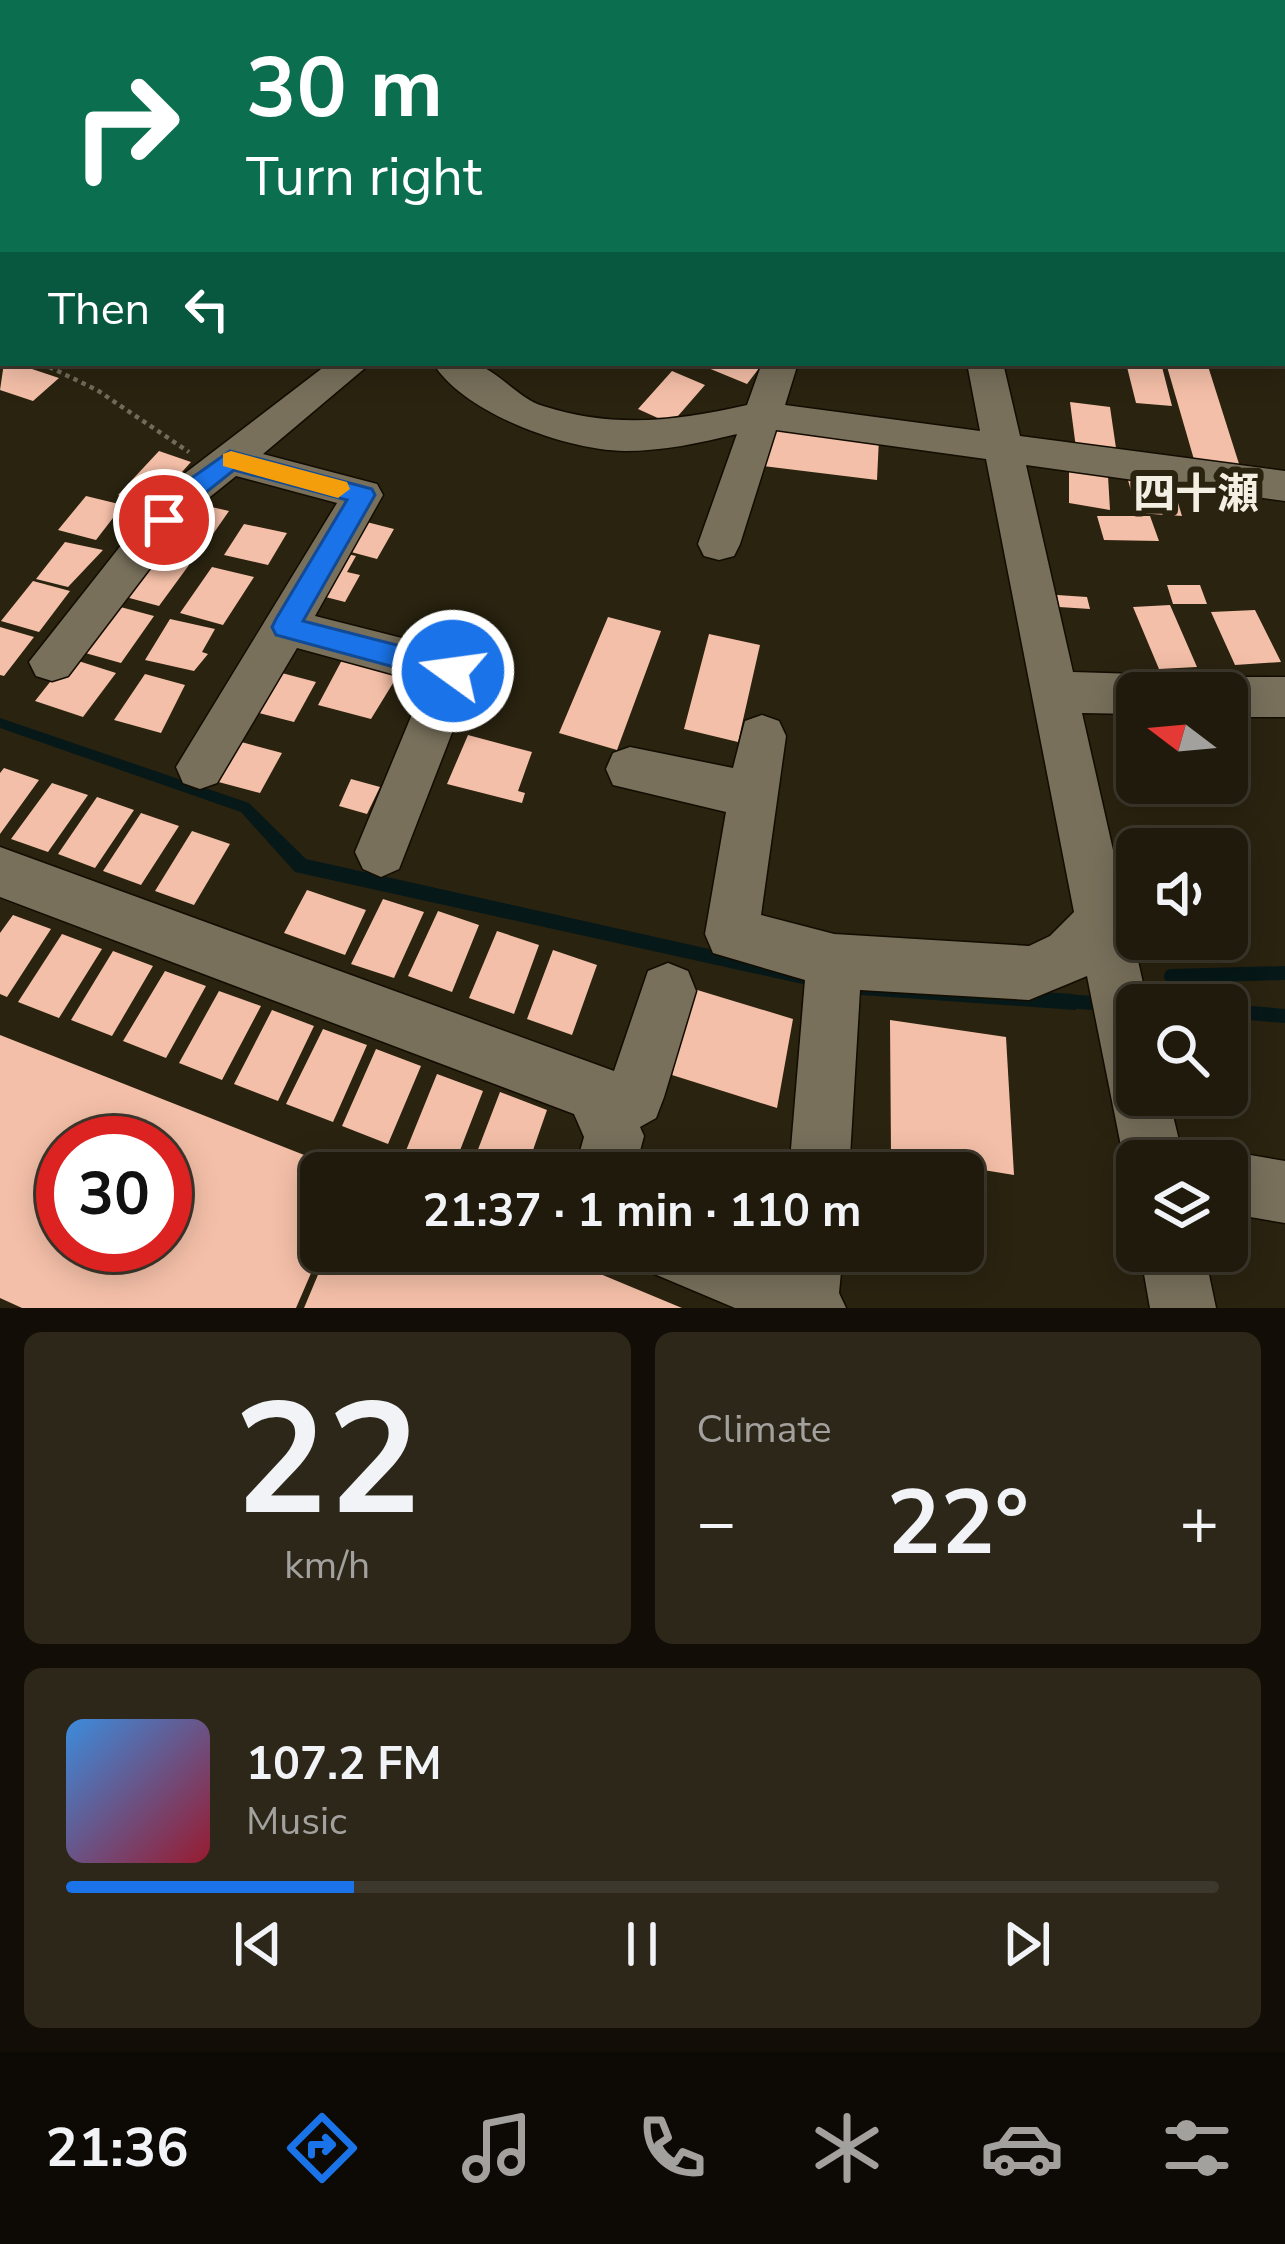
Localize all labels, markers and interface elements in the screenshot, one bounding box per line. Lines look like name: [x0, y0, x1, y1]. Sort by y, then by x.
text: 30 m: [246, 31, 443, 146]
icon: right: [48, 48, 204, 204]
text: Turn right: [246, 140, 482, 214]
icon: left: [174, 276, 240, 342]
text: Then: [48, 279, 150, 340]
district label: 四十瀬: [1133, 466, 1259, 523]
pin: [113, 469, 215, 571]
icon: arrive: [131, 487, 197, 553]
position arrow: [390, 608, 516, 734]
north arrow: [1116, 672, 1248, 804]
map controls: [1116, 672, 1248, 1272]
button: sound: [1116, 828, 1248, 960]
button: search: [1116, 984, 1248, 1116]
speed limit sign: 30: [36, 1116, 192, 1272]
button: layers: [1116, 1140, 1248, 1272]
text: 21:37 · 1 min · 110 m: [422, 1181, 862, 1242]
text: 22: [234, 1354, 421, 1567]
text: Climate: [697, 1403, 832, 1456]
text: 22°: [887, 1462, 1029, 1585]
text: −: [697, 1478, 736, 1568]
text: +: [1179, 1478, 1219, 1568]
text: km/h: [284, 1539, 370, 1592]
text: 107.2 FM: [246, 1734, 442, 1795]
text: Music: [246, 1795, 347, 1848]
icon: previous: [225, 1911, 291, 1977]
icon: pause: [609, 1911, 675, 1977]
icon: next: [994, 1911, 1060, 1977]
icon: directions: [280, 2106, 364, 2190]
icon: music: [455, 2106, 539, 2190]
icon: phone: [630, 2106, 714, 2190]
icon: climate: [805, 2106, 889, 2190]
icon: car: [980, 2106, 1064, 2190]
icon: filters: [1155, 2106, 1239, 2190]
text: 21:36: [46, 2111, 189, 2185]

